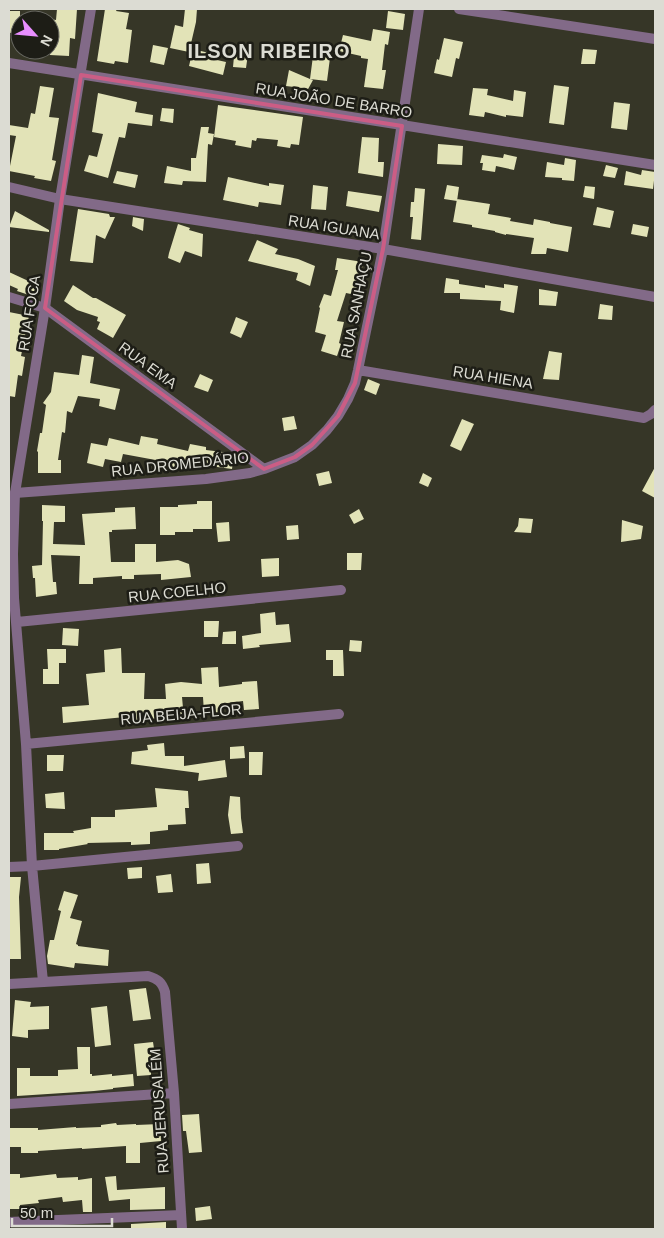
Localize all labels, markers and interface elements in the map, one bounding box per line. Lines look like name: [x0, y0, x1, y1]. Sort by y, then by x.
north arrow: [10, 10, 60, 60]
text: N: [37, 33, 56, 49]
district label: ILSON RIBEIRO: [187, 40, 351, 62]
street label: RUA JOÃO DE BARRO: [254, 79, 414, 121]
street label: RUA IGUANA: [287, 211, 381, 243]
street label: RUA SANHAÇU: [337, 250, 375, 360]
street label: RUA FOCA: [15, 274, 43, 352]
street label: RUA EMA: [116, 338, 180, 392]
street label: RUA HIENA: [452, 362, 534, 392]
street label: RUA DROMEDÁRIO: [110, 448, 250, 480]
street label: RUA COELHO: [127, 578, 227, 606]
street label: RUA BEIJA-FLOR: [120, 700, 243, 728]
street label: RUA JERUSALÉM: [146, 1048, 172, 1174]
scale bar: [12, 1196, 112, 1228]
text: 50 m: [20, 1204, 53, 1221]

